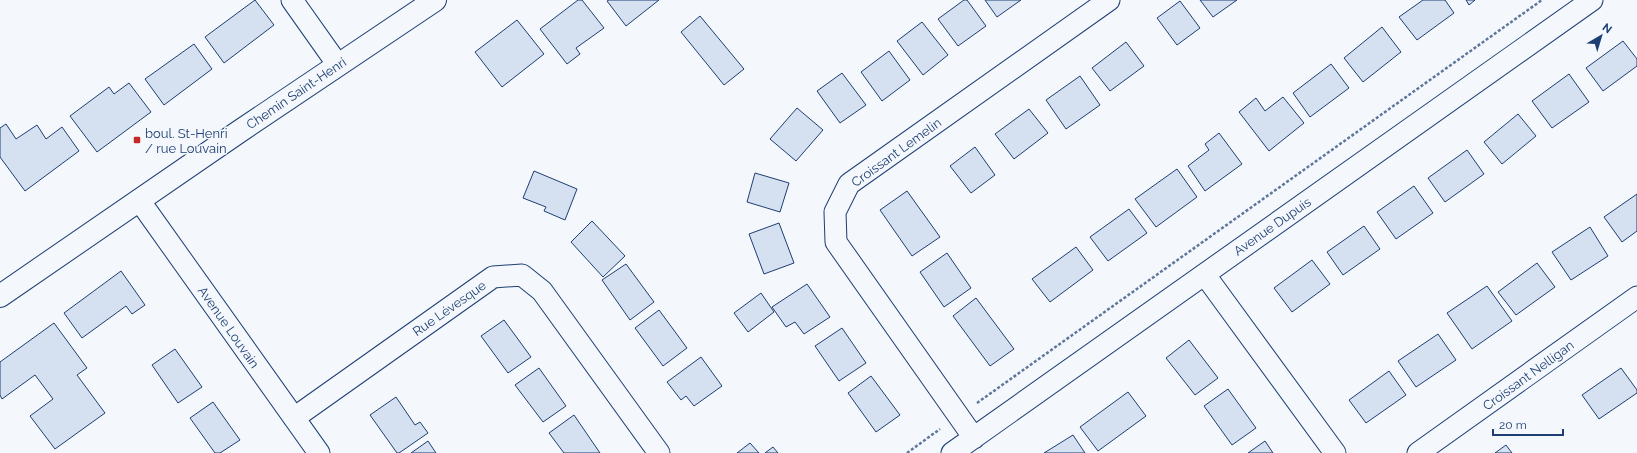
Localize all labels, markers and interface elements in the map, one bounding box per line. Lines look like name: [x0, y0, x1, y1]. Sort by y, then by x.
north arrow: [1581, 16, 1621, 56]
text: N: [1600, 21, 1614, 36]
street label: Chemin Saint-Henri: [244, 54, 349, 132]
street label: Croissant Lemelin: [848, 115, 944, 190]
place label: boul. St-Henri / rue Louvain: [145, 126, 227, 156]
marker: boul. St-Henri / rue Louvain: [132, 135, 142, 145]
street label: Avenue Dupuis: [1231, 194, 1314, 259]
street label: Rue Lévesque: [410, 277, 489, 339]
street label: Avenue Louvain: [195, 284, 262, 371]
street label: Croissant Nelligan: [1480, 337, 1577, 413]
scale bar: [1493, 411, 1563, 437]
text: 20 m: [1499, 418, 1527, 432]

